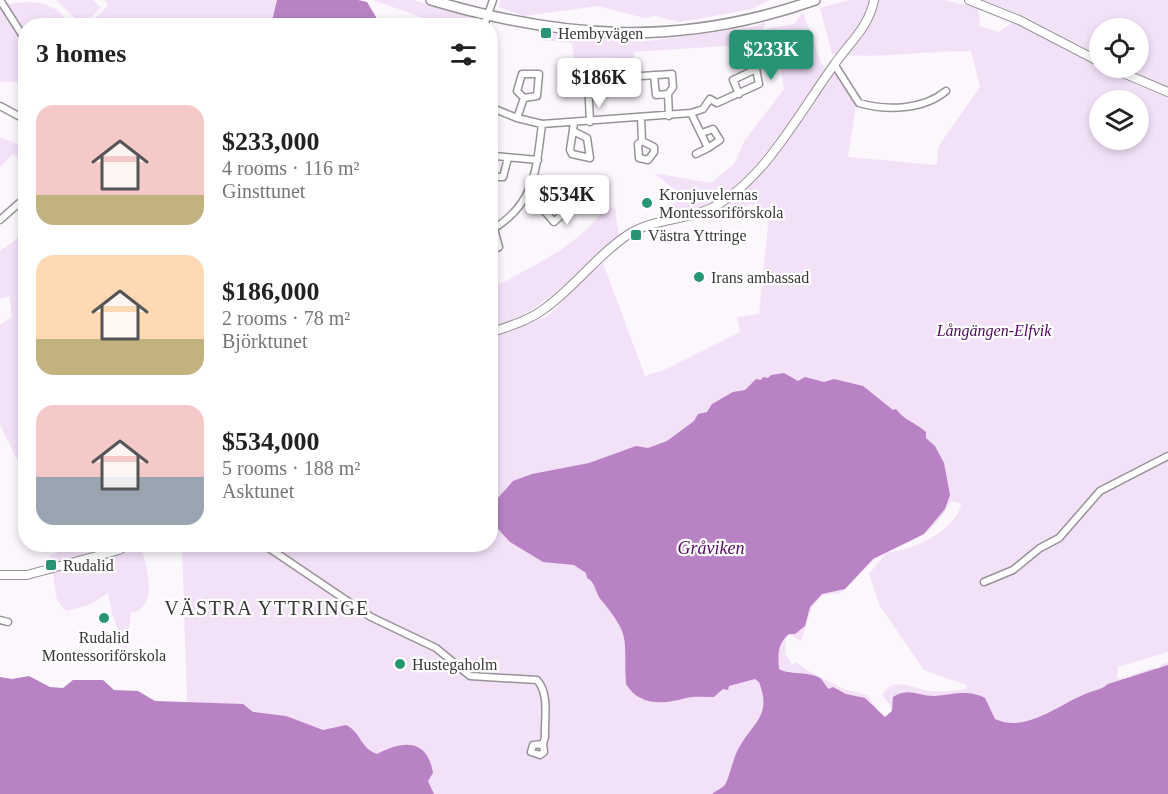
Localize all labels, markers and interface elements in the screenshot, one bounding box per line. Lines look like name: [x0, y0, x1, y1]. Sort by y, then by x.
map controls: [1089, 18, 1149, 150]
button: locate: [1089, 18, 1149, 78]
place label: Hembyvägen: [558, 25, 643, 43]
marker: Hembyvägen: [539, 26, 553, 40]
pin: $233K: [729, 30, 813, 81]
icon: filters: [447, 38, 480, 71]
text: $233K: [743, 38, 799, 60]
text: 3 homes: [36, 39, 126, 68]
pin: $186K: [557, 58, 641, 109]
text: $186K: [571, 66, 627, 88]
button: layers: [1089, 90, 1149, 150]
text: $233,000: [222, 127, 320, 156]
icon: home: [84, 129, 156, 201]
text: 4 rooms · 116 m²: [222, 157, 359, 179]
pin: $534K: [525, 175, 609, 226]
text: Ginsttunet: [222, 180, 305, 202]
text: $534K: [539, 183, 595, 205]
place label: Kronjuvelernas Montessoriförskola: [659, 186, 783, 221]
marker: Kronjuvelernas Montessoriförskola: [640, 196, 654, 210]
place label: Västra Yttringe: [648, 227, 746, 245]
marker: Västra Yttringe: [629, 228, 643, 242]
place label: Irans ambassad: [711, 269, 809, 286]
marker: Irans ambassad: [692, 270, 706, 284]
text: $186,000: [222, 277, 320, 306]
icon: home: [84, 279, 156, 351]
text: 2 rooms · 78 m²: [222, 307, 350, 329]
park label: Långängen-Elfvik: [936, 322, 1052, 340]
text: Björktunet: [222, 330, 308, 352]
text: $534,000: [222, 427, 320, 456]
icon: home: [84, 429, 156, 501]
text: 5 rooms · 188 m²: [222, 457, 360, 479]
text: Asktunet: [222, 480, 294, 502]
water label: Gråviken: [678, 538, 744, 558]
place label: Rudalid: [63, 557, 114, 574]
marker: Rudalid: [44, 558, 58, 572]
district label: VÄSTRA YTTRINGE: [164, 597, 370, 619]
marker: Rudalid Montessoriförskola: [97, 611, 111, 625]
place label: Rudalid Montessoriförskola: [42, 629, 166, 664]
place label: Hustegaholm: [412, 656, 498, 674]
marker: Hustegaholm: [393, 657, 407, 671]

